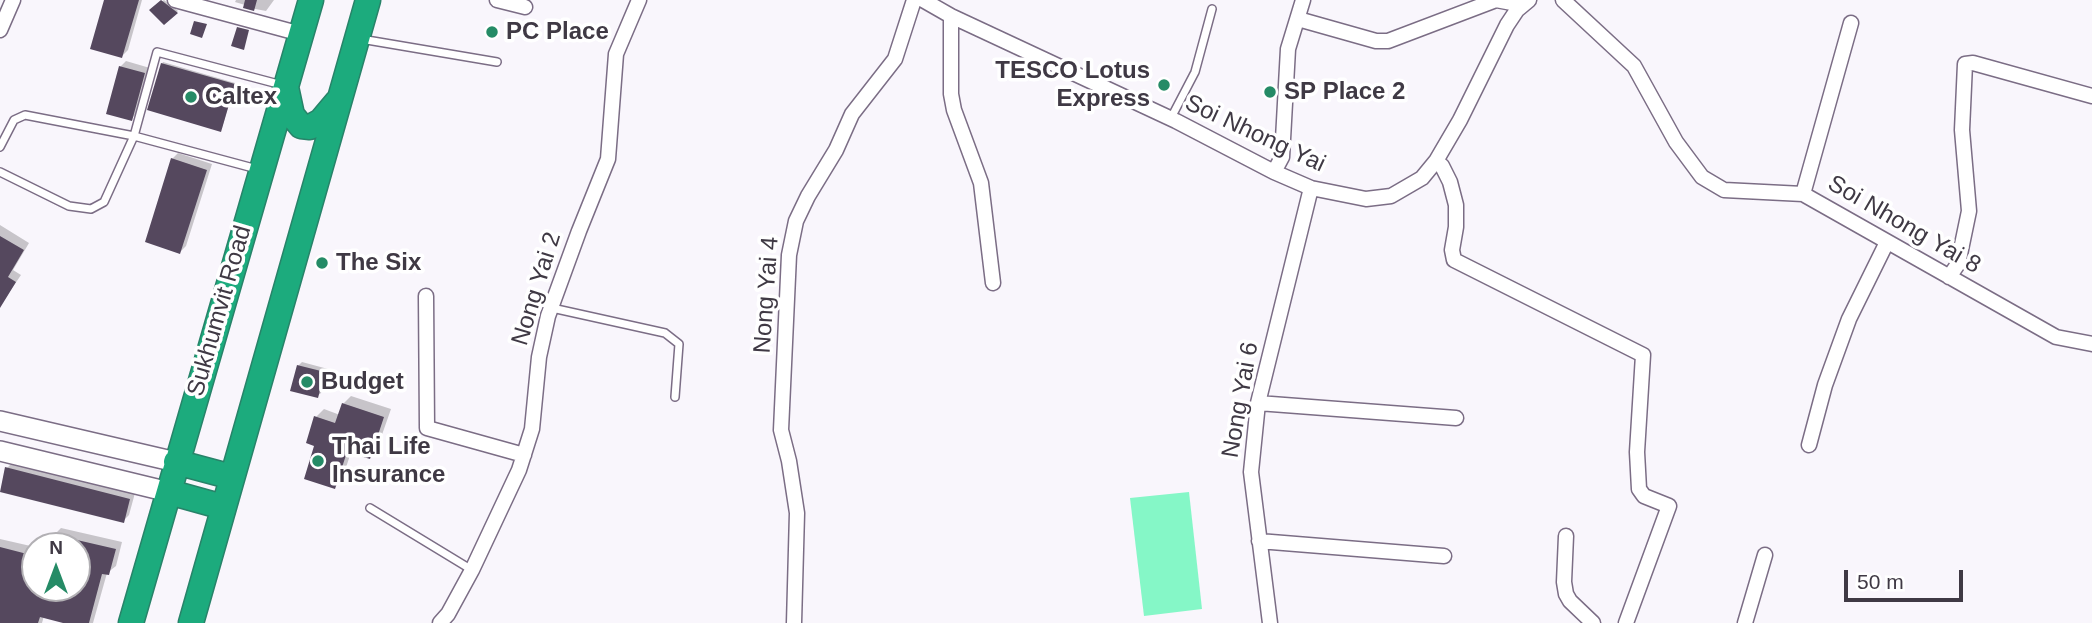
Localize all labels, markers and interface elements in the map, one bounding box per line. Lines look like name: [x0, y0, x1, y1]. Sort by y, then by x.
place label: PC Place: [506, 18, 609, 46]
marker: PC Place: [484, 24, 500, 40]
place label: TESCO Lotus Express: [995, 57, 1150, 113]
marker: TESCO Lotus Express: [1156, 77, 1172, 93]
place label: SP Place 2: [1284, 78, 1405, 106]
place label: Caltex: [205, 83, 277, 111]
marker: SP Place 2: [1262, 84, 1278, 100]
marker: Caltex: [183, 89, 199, 105]
street label: Soi Nhong Yai: [1180, 89, 1330, 179]
street label: Soi Nhong Yai 8: [1822, 170, 1986, 280]
street label: Sukhumvit Road: [182, 222, 258, 400]
street label: Nong Yai 2: [506, 229, 568, 349]
street label: Nong Yai 4: [749, 236, 785, 354]
place label: The Six: [336, 249, 421, 277]
marker: The Six: [314, 255, 330, 271]
street label: Nong Yai 6: [1217, 340, 1265, 460]
place label: Budget: [321, 368, 404, 396]
marker: Budget: [299, 374, 315, 390]
place label: Thai Life Insurance: [332, 433, 445, 489]
marker: Thai Life Insurance: [310, 453, 326, 469]
north arrow: [21, 532, 91, 602]
text: N: [49, 537, 63, 558]
scale bar: [1847, 556, 1966, 600]
text: 50 m: [1857, 570, 1904, 593]

